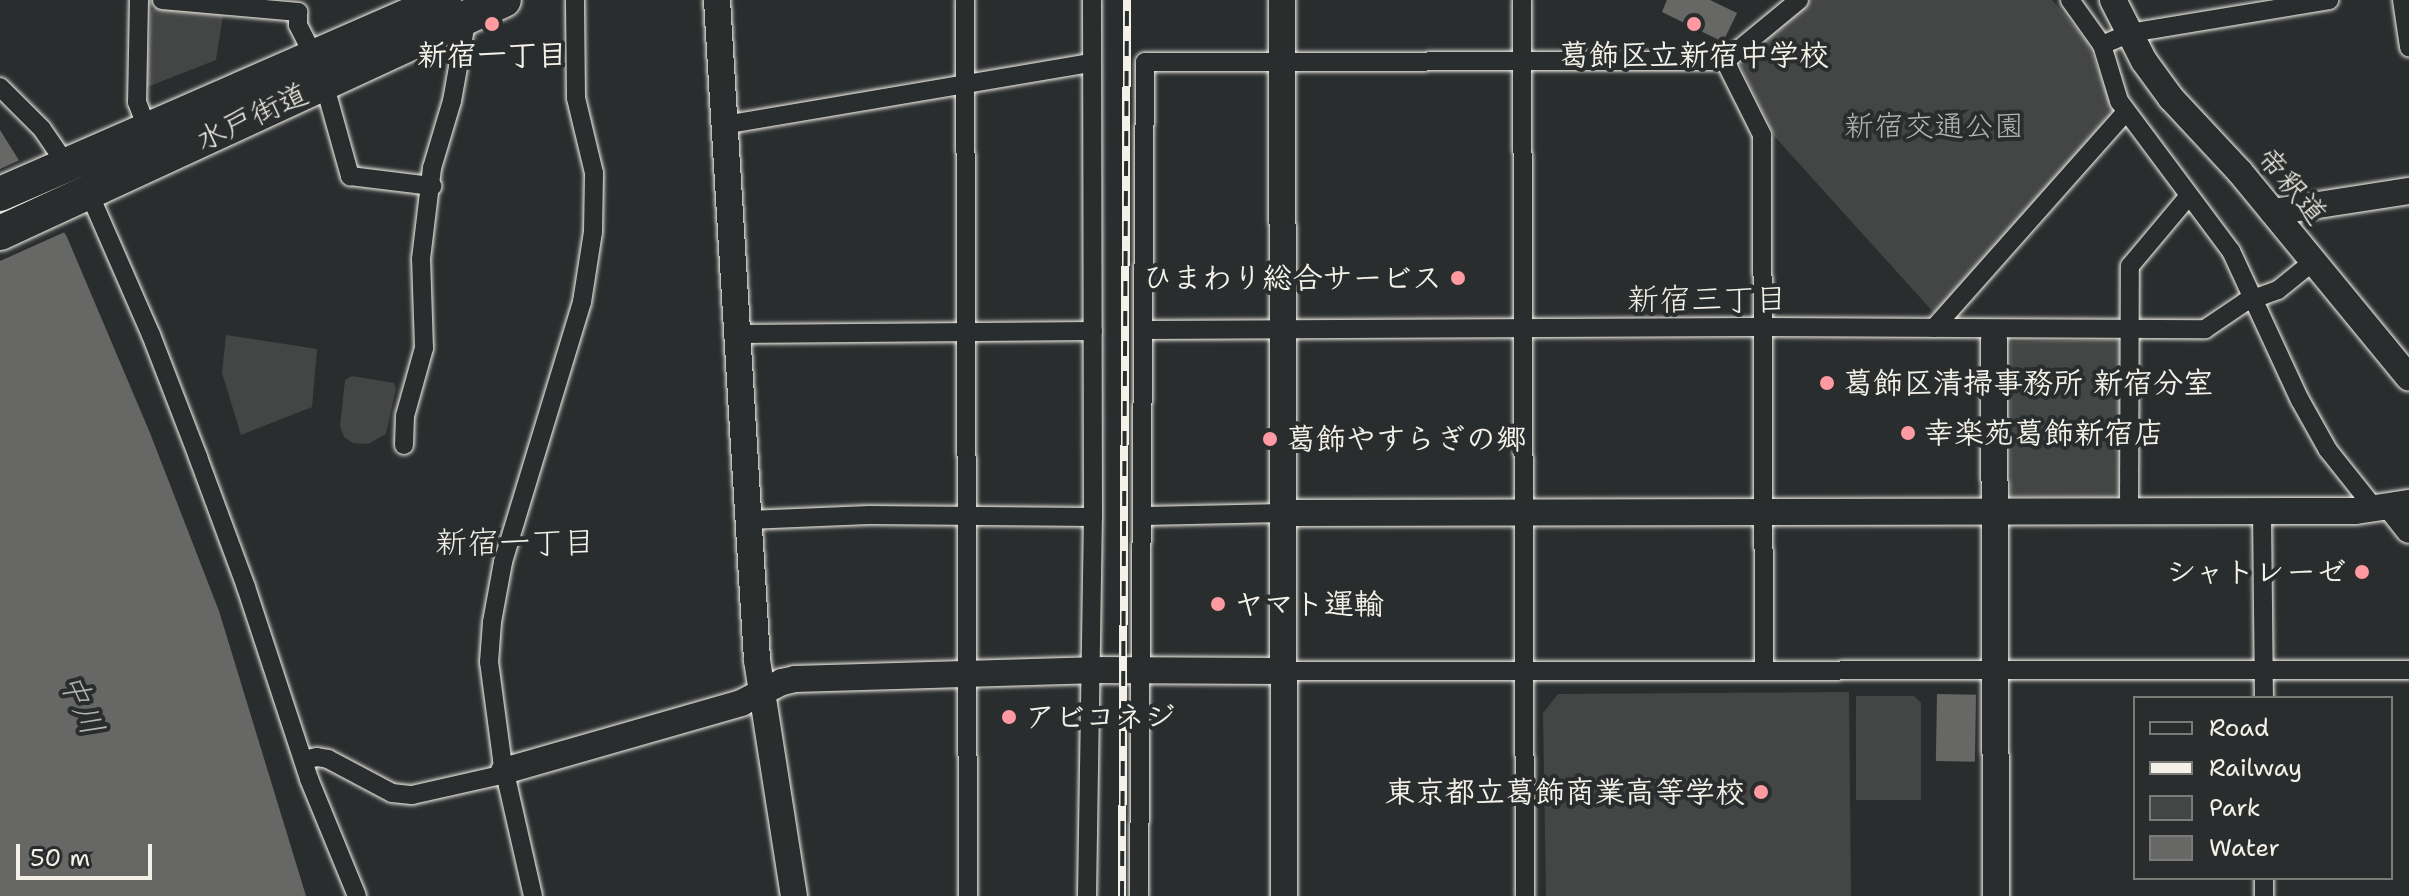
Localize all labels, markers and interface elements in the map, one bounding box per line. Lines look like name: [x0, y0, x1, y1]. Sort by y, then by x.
marker: 新宿一丁目: [483, 15, 501, 33]
marker: 葛飾区立新宿中学校: [1685, 15, 1703, 33]
place label: 新宿一丁目: [417, 37, 567, 73]
place label: 葛飾区立新宿中学校: [1559, 37, 1829, 73]
street label: 水戸街道: [190, 75, 314, 159]
park label: 新宿交通公園: [1844, 108, 2024, 144]
street label: 帝釈道: [2249, 140, 2335, 232]
place label: ひまわり総合サービス: [1142, 260, 1442, 296]
marker: ひまわり総合サービス: [1449, 269, 1467, 287]
district label: 新宿三丁目: [1627, 280, 1787, 318]
place label: 葛飾区清掃事務所 新宿分室: [1843, 365, 2213, 401]
marker: 葛飾区清掃事務所 新宿分室: [1818, 374, 1836, 392]
place label: 幸楽苑葛飾新宿店: [1924, 415, 2164, 451]
place label: 葛飾やすらぎの郷: [1286, 421, 1526, 457]
marker: 幸楽苑葛飾新宿店: [1899, 424, 1917, 442]
marker: 葛飾やすらぎの郷: [1261, 430, 1279, 448]
district label: 新宿一丁目: [435, 523, 595, 561]
place label: シャトレーゼ: [2165, 554, 2346, 590]
marker: シャトレーゼ: [2353, 563, 2371, 581]
place label: ヤマト運輸: [1234, 586, 1384, 622]
marker: ヤマト運輸: [1209, 595, 1227, 613]
water label: 中川: [52, 667, 112, 741]
legend: [2133, 696, 2393, 880]
place label: アビコネジ: [1025, 699, 1175, 735]
marker: アビコネジ: [1000, 708, 1018, 726]
text: Road: [2209, 712, 2269, 744]
text: Railway: [2209, 752, 2302, 784]
place label: 東京都立葛飾商業高等学校: [1385, 774, 1745, 810]
marker: 東京都立葛飾商業高等学校: [1752, 783, 1770, 801]
text: Park: [2209, 792, 2261, 824]
scale bar: [20, 828, 156, 878]
text: Water: [2209, 832, 2280, 864]
text: 50 m: [30, 842, 90, 874]

